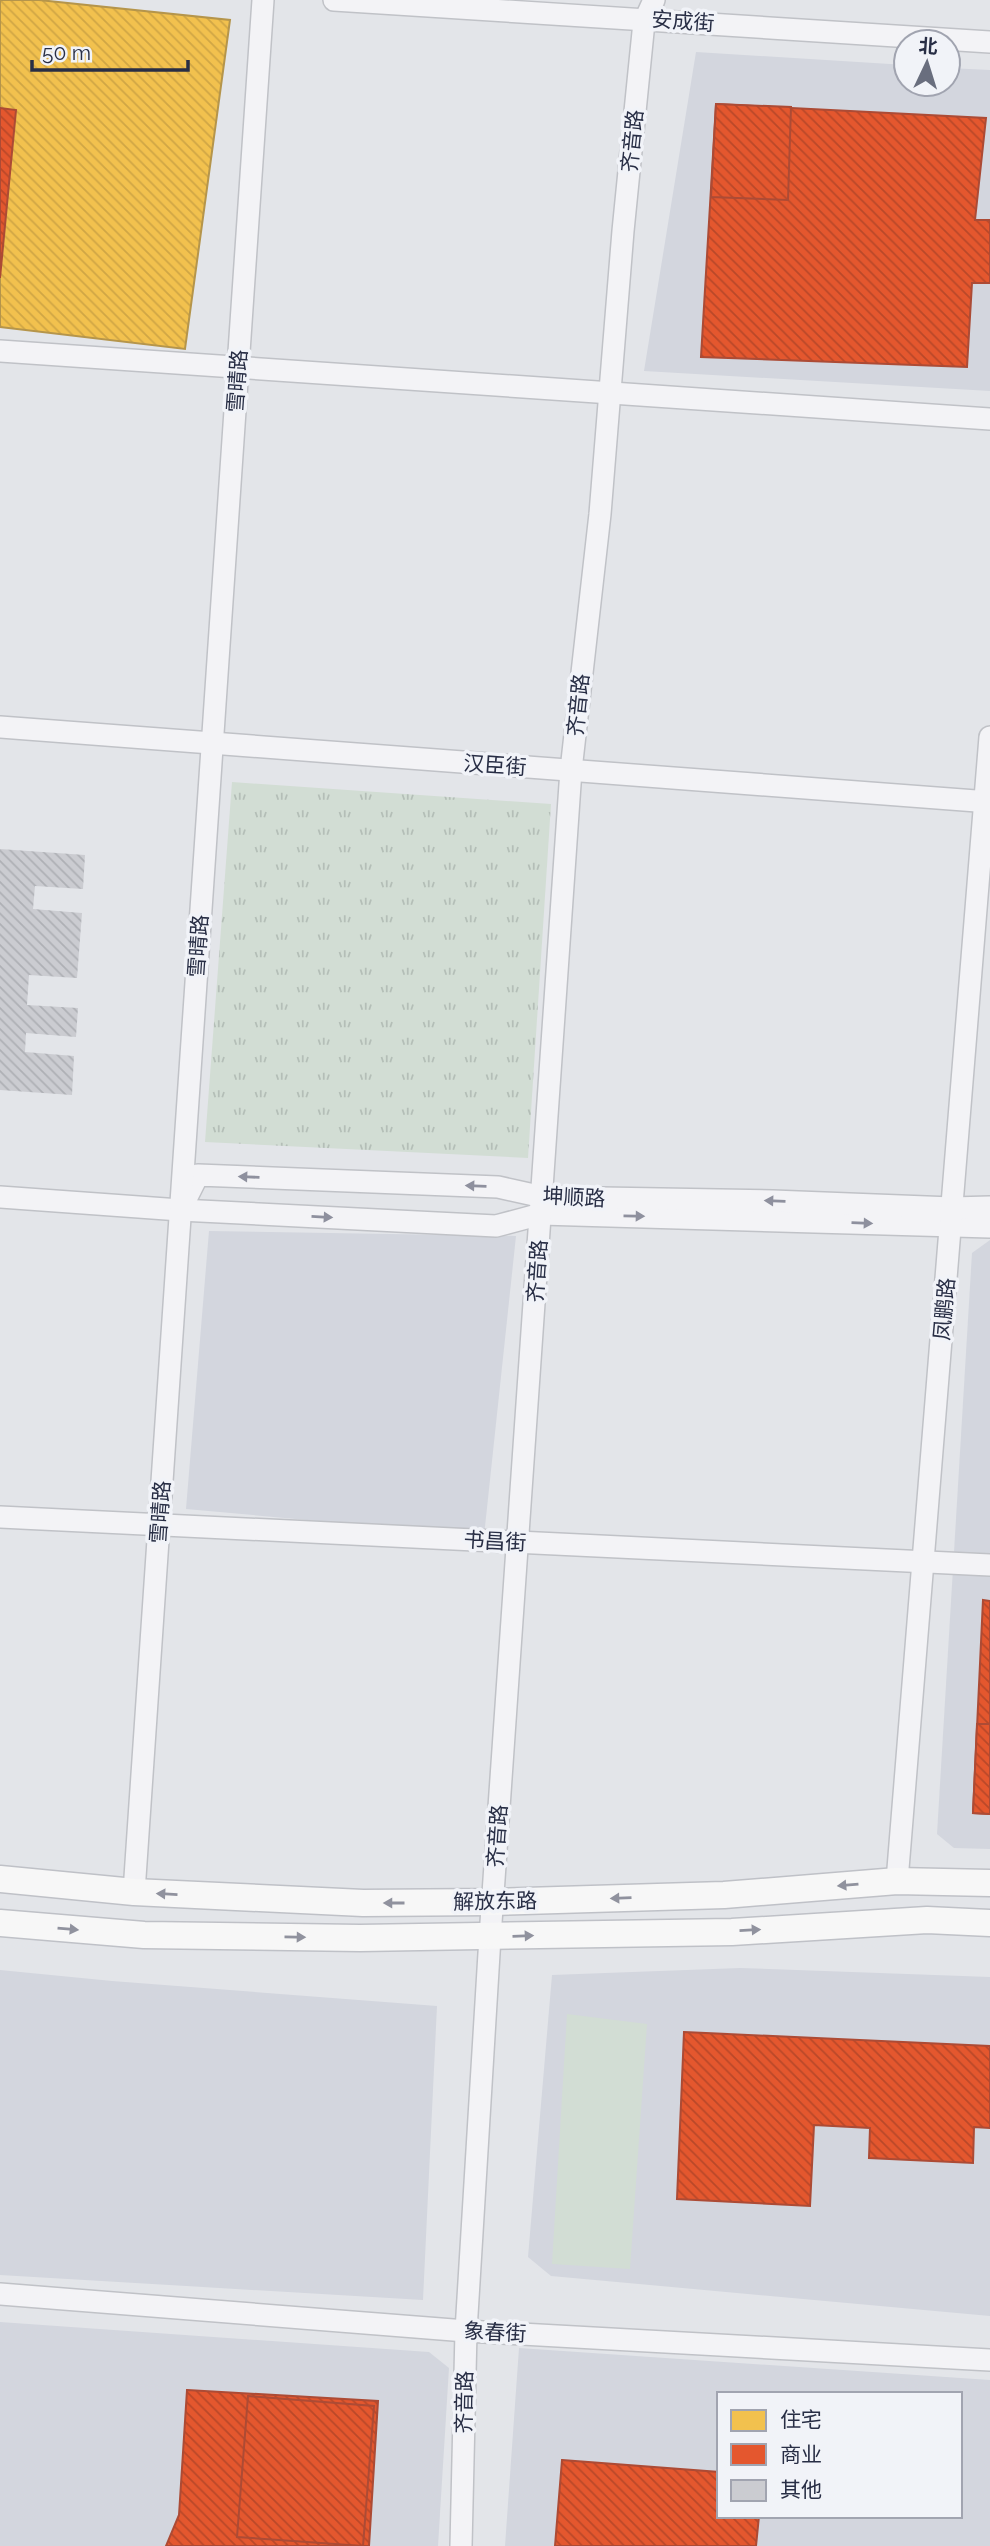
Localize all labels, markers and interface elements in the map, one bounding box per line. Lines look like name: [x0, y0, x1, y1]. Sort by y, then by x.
street label: 安成街: [651, 6, 715, 36]
scale bar: [32, 28, 187, 72]
north arrow: [892, 28, 962, 98]
text: 北: [918, 34, 938, 58]
text: 50 m: [42, 40, 91, 65]
street label: 齐音路: [616, 108, 648, 174]
street label: 雪晴路: [222, 349, 252, 413]
street label: 齐音路: [562, 672, 594, 738]
street label: 汉臣街: [463, 750, 527, 780]
street label: 雪晴路: [183, 914, 213, 978]
one-way arrow: [238, 1171, 260, 1182]
one-way arrow: [465, 1180, 487, 1191]
street label: 坤顺路: [542, 1183, 606, 1211]
one-way arrow: [764, 1195, 786, 1207]
one-way arrow: [623, 1210, 645, 1222]
one-way arrow: [311, 1212, 333, 1223]
one-way arrow: [851, 1217, 873, 1228]
street label: 齐音路: [522, 1239, 552, 1303]
street label: 凤鹏路: [929, 1277, 959, 1341]
street label: 雪晴路: [145, 1480, 175, 1544]
street label: 书昌街: [463, 1527, 527, 1555]
street label: 齐音路: [482, 1804, 512, 1868]
one-way arrow: [837, 1880, 859, 1891]
one-way arrow: [155, 1888, 177, 1899]
street label: 解放东路: [453, 1888, 537, 1914]
one-way arrow: [610, 1892, 632, 1904]
one-way arrow: [383, 1897, 405, 1909]
one-way arrow: [57, 1924, 79, 1935]
one-way arrow: [739, 1925, 761, 1936]
one-way arrow: [284, 1931, 306, 1943]
one-way arrow: [512, 1931, 534, 1942]
street label: 象春街: [463, 2318, 527, 2346]
street label: 齐音路: [451, 2370, 477, 2434]
legend: [717, 2392, 962, 2518]
text: 住宅: [780, 2407, 822, 2432]
text: 商业: [780, 2442, 822, 2467]
text: 其他: [780, 2477, 822, 2502]

